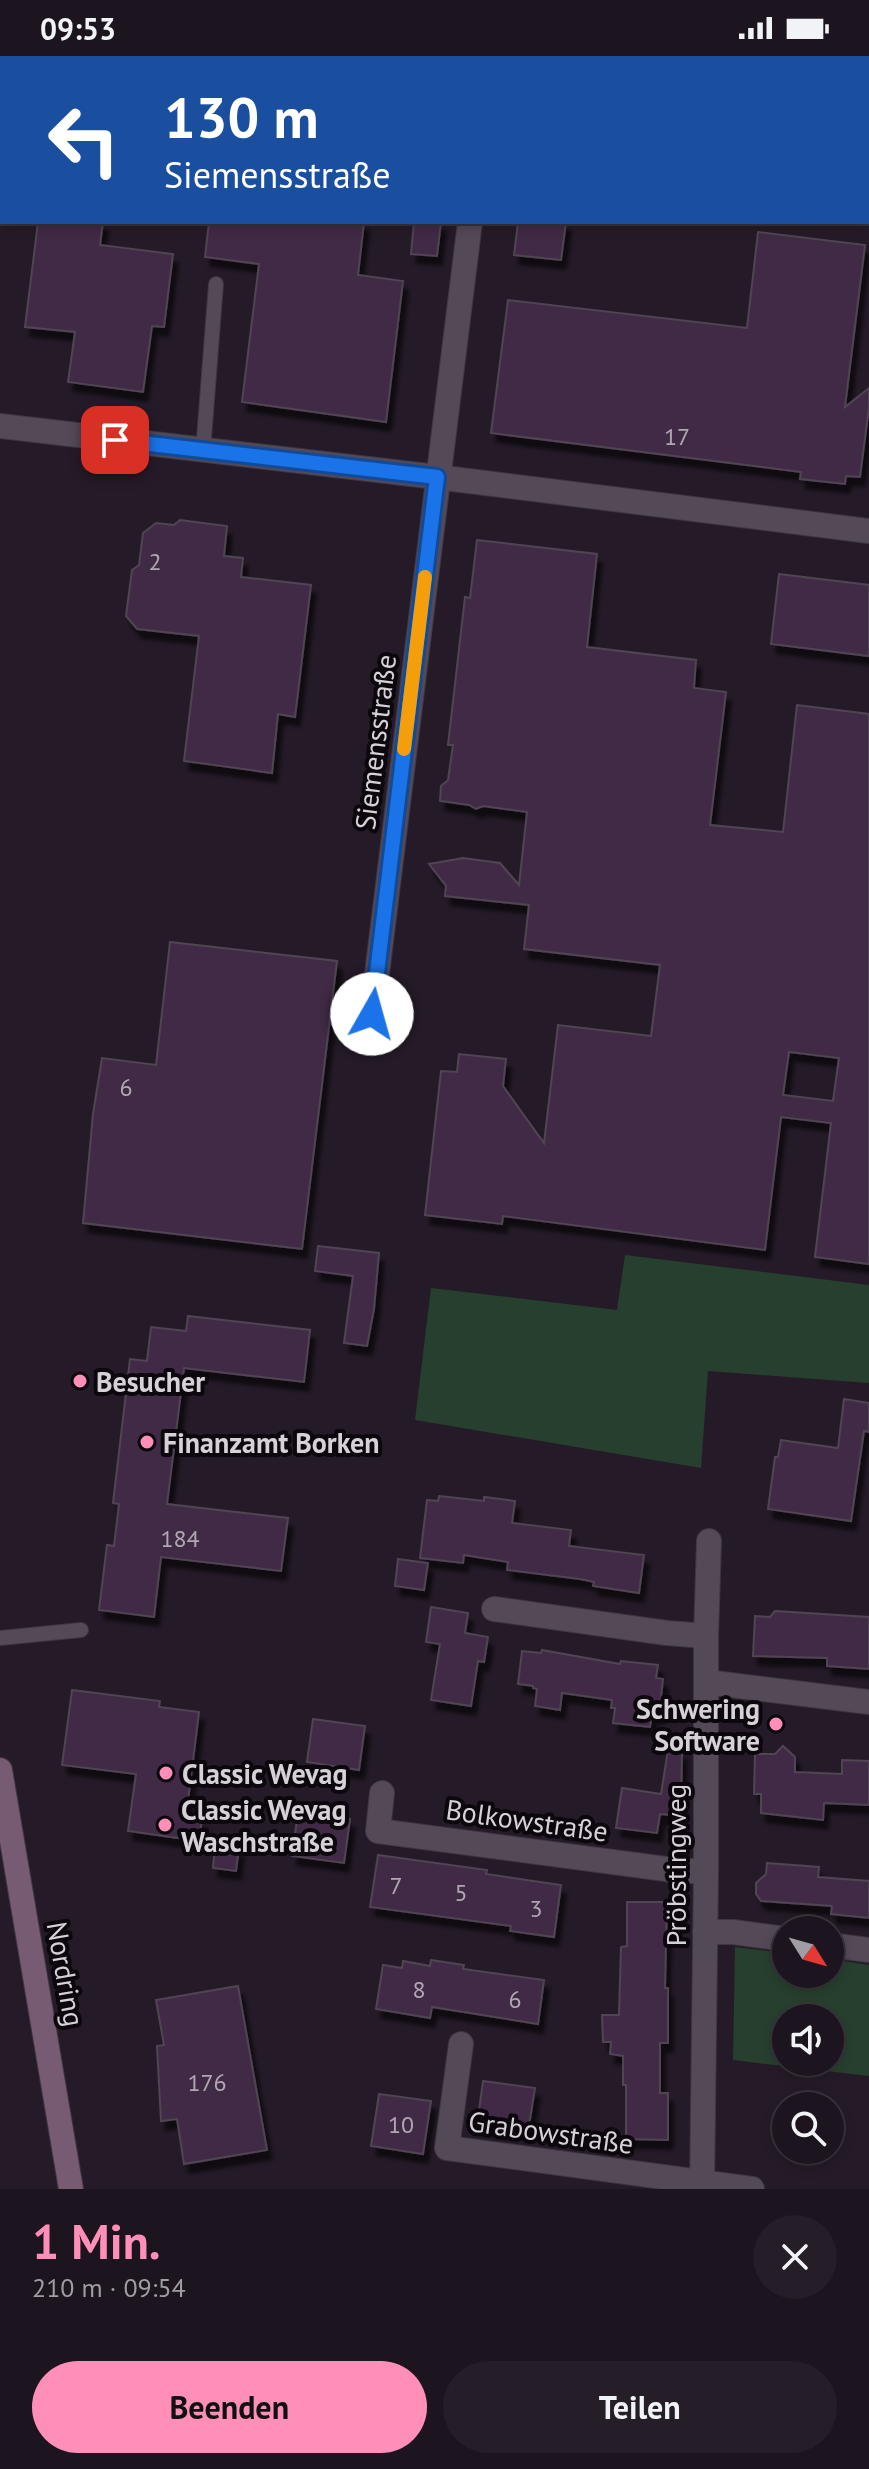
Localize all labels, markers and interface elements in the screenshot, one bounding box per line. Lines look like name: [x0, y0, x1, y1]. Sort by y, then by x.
text: 09:53: [40, 9, 116, 48]
text: 130 m: [164, 81, 319, 153]
icon: left: [32, 88, 136, 192]
text: Siemensstraße: [164, 151, 390, 198]
pin: [81, 406, 149, 474]
icon: arrive: [93, 418, 137, 462]
house number: 17: [664, 421, 690, 452]
house number: 2: [148, 546, 162, 577]
street label: Siemensstraße: [346, 652, 404, 832]
position arrow: [330, 972, 414, 1056]
house number: 6: [119, 1072, 133, 1103]
place label: Besucher: [96, 1363, 205, 1400]
marker: Besucher: [71, 1372, 89, 1390]
place label: Finanzamt Borken: [163, 1424, 380, 1461]
marker: Finanzamt Borken: [138, 1433, 156, 1451]
house number: 184: [160, 1523, 200, 1554]
place label: Schwering Software: [636, 1690, 760, 1759]
marker: Schwering Software: [767, 1715, 785, 1733]
place label: Classic Wevag: [182, 1755, 348, 1792]
marker: Classic Wevag: [157, 1764, 175, 1782]
street label: Pröbstingweg: [657, 1784, 694, 1946]
street label: Bolkowstraße: [444, 1790, 610, 1850]
place label: Classic Wevag Waschstraße: [181, 1791, 347, 1860]
marker: Classic Wevag Waschstraße: [156, 1816, 174, 1834]
house number: 7: [389, 1870, 403, 1901]
house number: 5: [454, 1877, 468, 1908]
house number: 3: [529, 1893, 543, 1924]
north arrow: [772, 1916, 844, 1988]
map controls: [772, 1916, 844, 2164]
street label: Nordring: [39, 1919, 93, 2029]
house number: 8: [412, 1974, 426, 2005]
house number: 6: [508, 1984, 522, 2015]
button: sound: [772, 2004, 844, 2076]
house number: 176: [187, 2067, 227, 2098]
button: search: [772, 2092, 844, 2164]
street label: Grabowstraße: [466, 2102, 636, 2162]
house number: 10: [388, 2109, 414, 2140]
text: 1 Min.: [32, 2210, 161, 2272]
button: close: [753, 2215, 837, 2299]
text: 210 m · 09:54: [32, 2271, 186, 2304]
button: Beenden: [32, 2361, 427, 2453]
button: Teilen: [443, 2361, 837, 2453]

